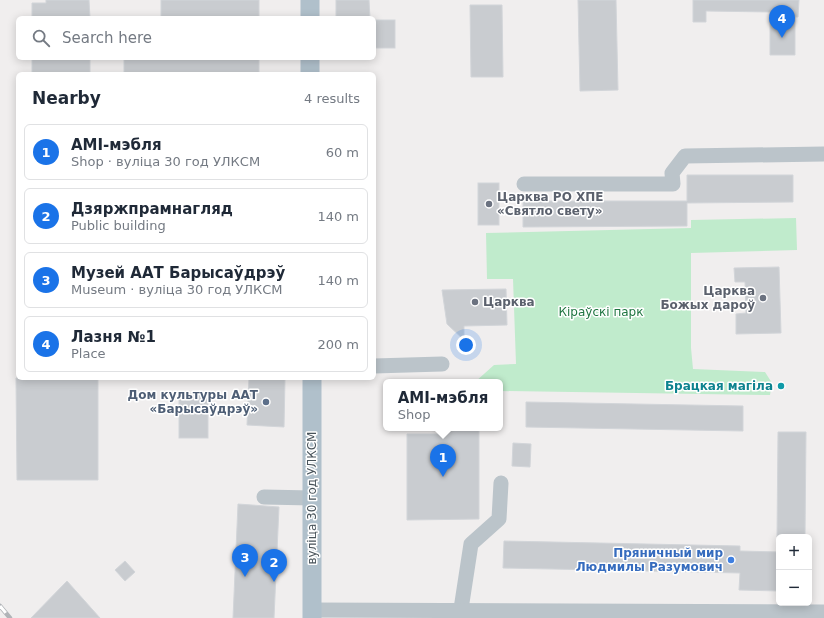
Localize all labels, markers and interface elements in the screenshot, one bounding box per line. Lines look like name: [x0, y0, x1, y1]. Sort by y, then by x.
pin: 4: [769, 5, 795, 38]
search box: [16, 16, 376, 60]
icon: search: [30, 27, 52, 49]
text: Search here: [62, 29, 152, 47]
text: Nearby: [32, 88, 101, 108]
text: 4 results: [304, 91, 360, 106]
text: AMI-мэбля: [71, 136, 162, 154]
text: 1: [41, 145, 51, 160]
text: 60 m: [326, 145, 359, 160]
text: Shop · вуліца 30 год УЛКСМ: [71, 154, 260, 169]
place label: Царква РО ХПЕ «Святло свету»: [497, 190, 604, 218]
marker: Царква РО ХПЕ «Святло свету»: [484, 199, 494, 209]
text: Дзяржпрамнагляд: [71, 200, 233, 218]
text: 2: [41, 209, 51, 224]
text: 140 m: [317, 209, 359, 224]
text: Public building: [71, 218, 166, 233]
text: Музей ААТ Барысаўдрэў: [71, 264, 285, 282]
text: 3: [41, 273, 51, 288]
text: 140 m: [317, 273, 359, 288]
text: Museum · вуліца 30 год УЛКСМ: [71, 282, 283, 297]
place label: Царква Божых дароў: [660, 284, 755, 312]
marker: Царква Божых дароў: [758, 293, 768, 303]
place label: Царква: [483, 295, 535, 309]
marker: Царква: [470, 297, 480, 307]
park label: Кіраўскі парк: [559, 305, 643, 319]
text: Лазня №1: [71, 328, 156, 346]
your location: [456, 335, 476, 355]
text: 4: [41, 337, 51, 352]
text: 200 m: [317, 337, 359, 352]
text: Place: [71, 346, 106, 361]
popup: [383, 379, 503, 431]
place label: Брацкая магіла: [665, 379, 773, 393]
marker: Брацкая магіла: [776, 381, 786, 391]
place label: Дом культуры ААТ «Барысаўдрэў»: [128, 388, 259, 416]
text: AMI-мэбля: [398, 389, 488, 407]
marker: Дом культуры ААТ «Барысаўдрэў»: [261, 397, 271, 407]
text: Shop: [398, 407, 430, 422]
street label: вуліца 30 год УЛКСМ: [305, 432, 319, 564]
pin: 1: [430, 444, 456, 477]
map controls: [776, 534, 812, 606]
button: +: [776, 534, 812, 570]
pin: 3: [232, 544, 258, 577]
place label: Пряничный мир Людмилы Разумович: [576, 546, 723, 574]
pin: 2: [261, 549, 287, 582]
marker: Пряничный мир Людмилы Разумович: [726, 555, 736, 565]
button: −: [776, 570, 812, 606]

